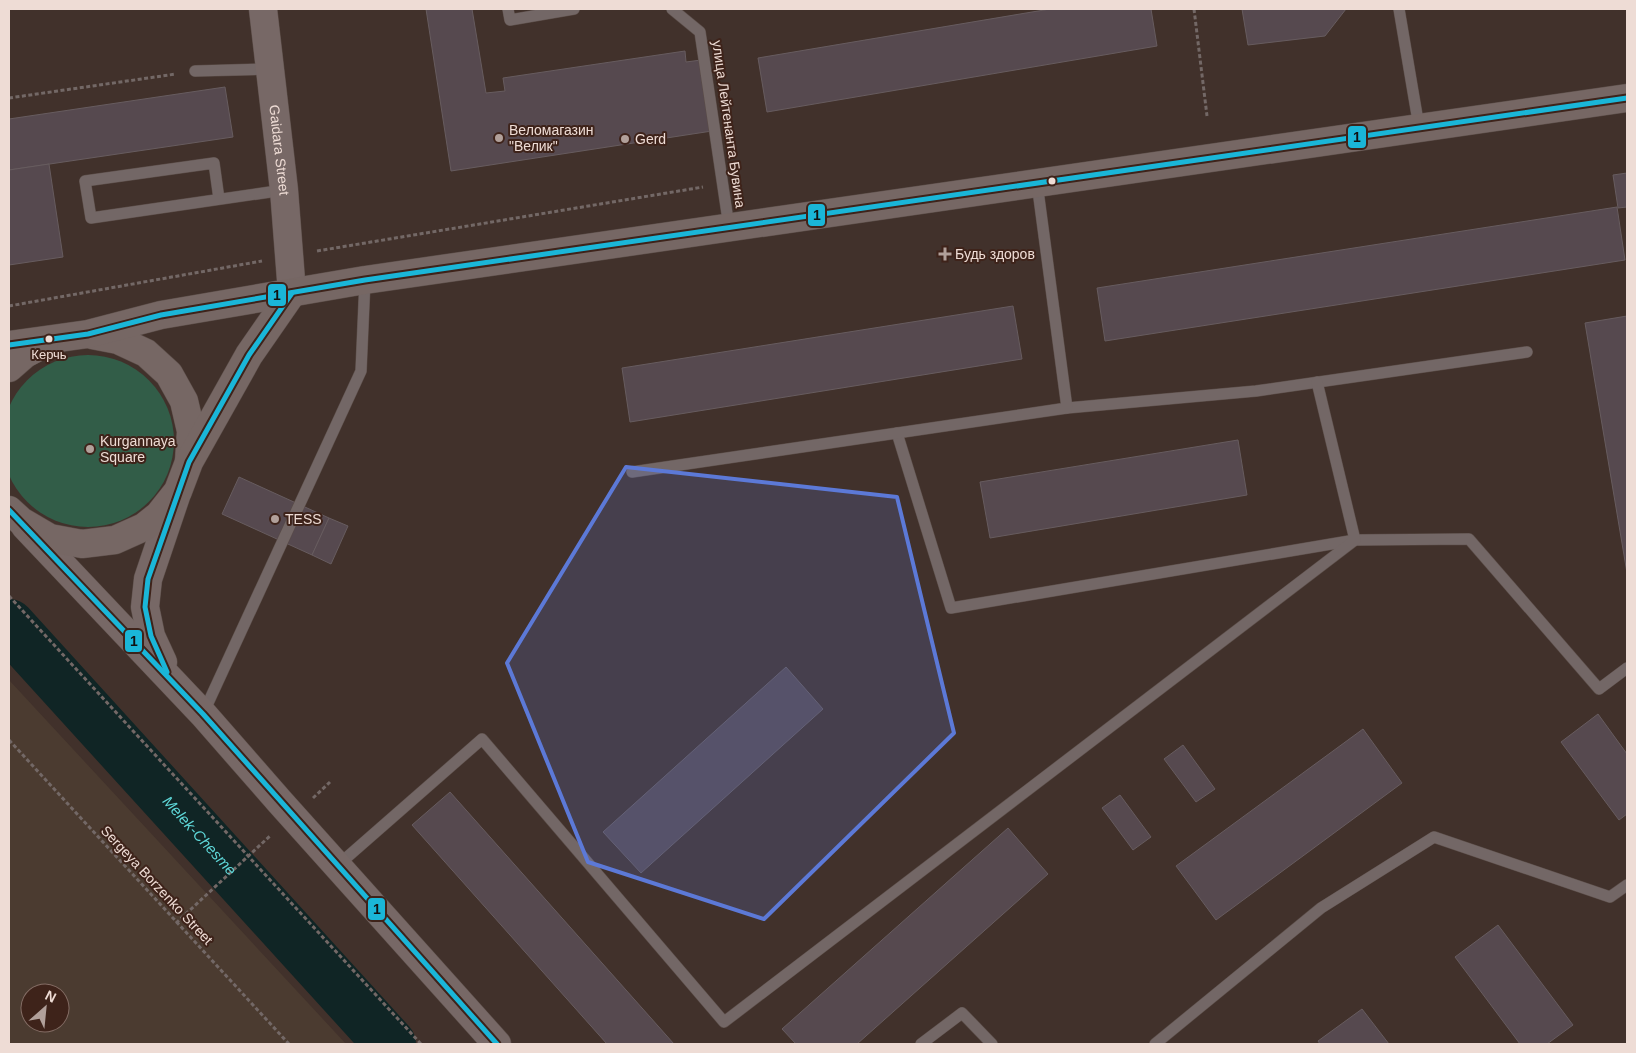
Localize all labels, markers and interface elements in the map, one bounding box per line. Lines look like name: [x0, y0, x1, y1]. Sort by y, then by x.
street label: улица Лейтенанта Бувина: [709, 39, 749, 209]
street label: Gaidara Street: [266, 104, 292, 196]
place label: Веломагазин "Велик": [509, 122, 594, 154]
line badge: 1: [1347, 125, 1367, 149]
text: 1: [1353, 129, 1361, 145]
place label: Gerd: [635, 131, 666, 147]
marker: Веломагазин "Велик": [493, 132, 505, 144]
marker: Gerd: [619, 133, 631, 145]
unlabelled marker: [1047, 176, 1057, 186]
line badge: 1: [807, 203, 826, 227]
text: 1: [813, 207, 821, 223]
place label: Будь здоров: [955, 246, 1035, 262]
marker: Будь здоров: [939, 248, 951, 260]
line badge: 1: [267, 283, 287, 307]
text: 1: [273, 287, 281, 303]
marker: Керчь: [44, 334, 54, 344]
place label: Керчь: [31, 347, 67, 362]
place label: Kurgannaya Square: [100, 433, 176, 465]
marker: Kurgannaya Square: [84, 443, 96, 455]
place label: TESS: [285, 511, 322, 527]
marker: TESS: [269, 513, 281, 525]
line badge: 1: [124, 629, 143, 653]
text: 1: [130, 633, 138, 649]
water label: Melek-Chesme: [160, 792, 240, 878]
street label: Sergeya Borzenko Street: [98, 822, 216, 948]
line badge: 1: [367, 897, 386, 921]
text: 1: [373, 901, 381, 917]
north arrow: [20, 983, 70, 1033]
text: N: [43, 987, 59, 1006]

